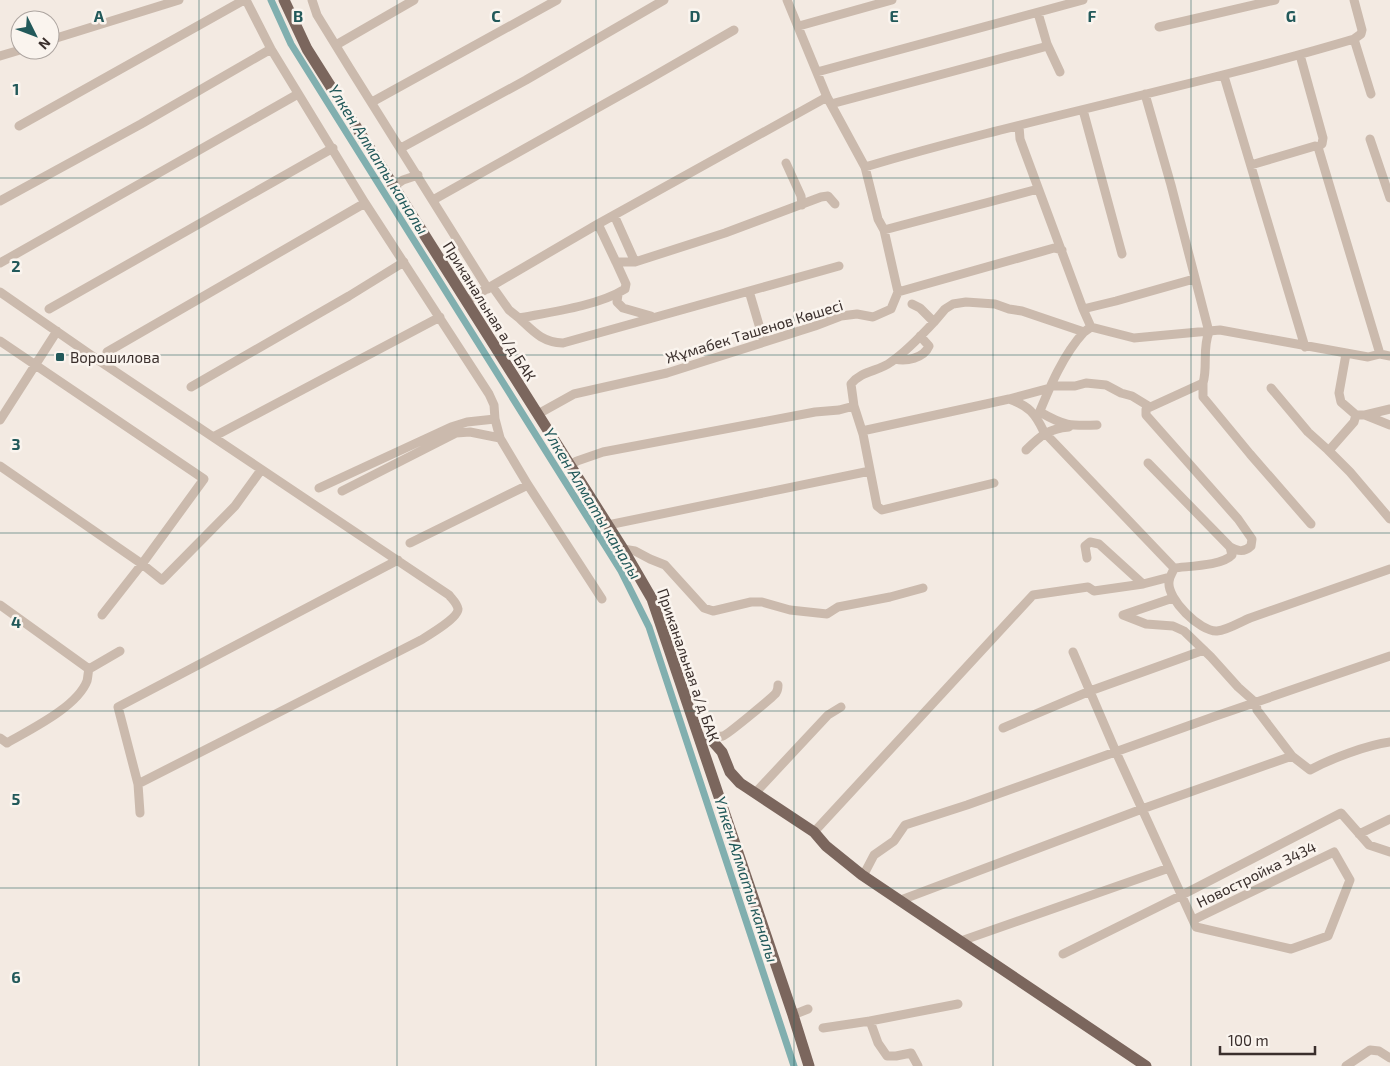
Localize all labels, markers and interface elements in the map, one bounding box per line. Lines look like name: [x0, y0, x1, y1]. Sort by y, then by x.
text: A: [94, 6, 105, 25]
text: B: [293, 6, 303, 25]
text: C: [491, 6, 501, 25]
text: D: [690, 6, 701, 25]
text: E: [889, 6, 899, 25]
text: F: [1088, 6, 1097, 25]
text: G: [1286, 6, 1296, 25]
north arrow: [10, 10, 60, 60]
text: N: [35, 35, 55, 53]
text: 1: [13, 79, 19, 98]
water label: Үлкен Алматы каналы: [325, 80, 433, 238]
street label: Приканальная а/д БАК: [440, 238, 540, 384]
text: 2: [11, 256, 21, 275]
street label: Жұмабек Тәшенов Көшесі: [663, 295, 845, 367]
place label: Ворошилова: [70, 348, 160, 366]
marker: Ворошилова: [54, 351, 66, 363]
water label: Үлкен Алматы каналы: [540, 424, 646, 582]
text: 3: [11, 434, 21, 453]
street label: Приканальная а/д БАК: [654, 586, 724, 744]
text: 4: [11, 612, 21, 631]
text: 5: [12, 789, 21, 808]
water label: Үлкен Алматы каналы: [711, 794, 783, 964]
street label: Новостройка 3434: [1193, 837, 1319, 911]
text: 6: [11, 967, 21, 986]
scale bar: [1220, 1024, 1315, 1056]
text: 100 m: [1228, 1031, 1269, 1049]

